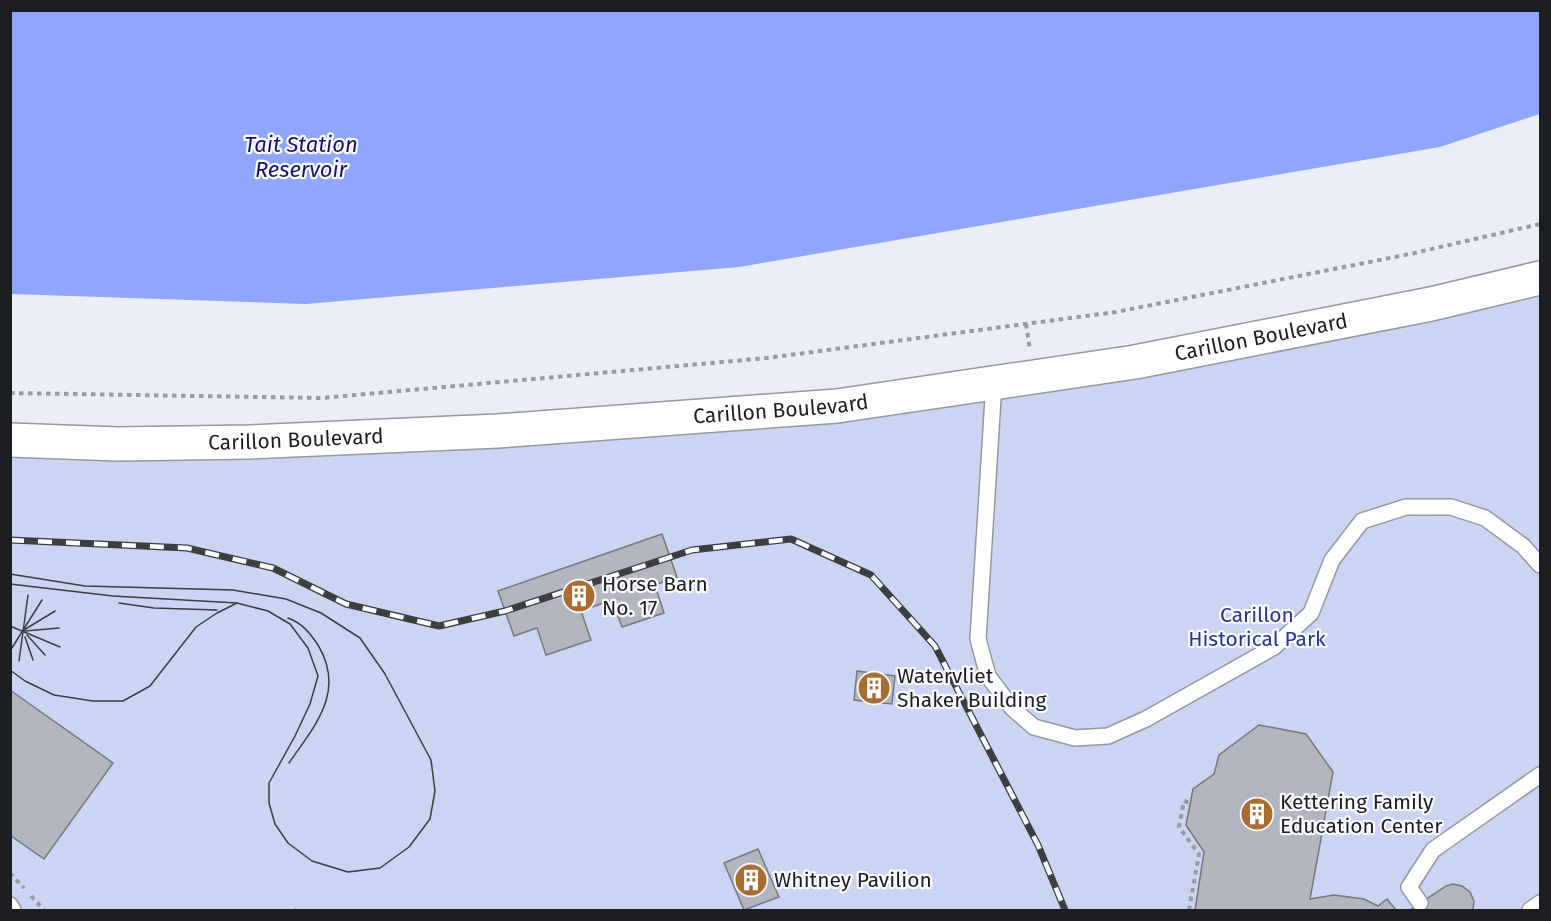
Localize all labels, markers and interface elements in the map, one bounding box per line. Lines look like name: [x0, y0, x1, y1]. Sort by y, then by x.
water label: Tait Station Reservoir: [244, 131, 358, 183]
street label: Carillon Boulevard: [1172, 308, 1350, 367]
street label: Carillon Boulevard: [692, 389, 870, 430]
street label: Carillon Boulevard: [208, 423, 384, 456]
place label: Horse Barn No. 17: [602, 571, 708, 621]
building icon: Horse Barn No. 17: [561, 578, 597, 614]
park label: Carillon Historical Park: [1188, 602, 1326, 652]
place label: Watervliet Shaker Building: [897, 663, 1047, 713]
building icon: Watervliet Shaker Building: [856, 670, 892, 706]
place label: Kettering Family Education Center: [1280, 789, 1442, 839]
building icon: Kettering Family Education Center: [1239, 796, 1275, 832]
building icon: Whitney Pavilion: [733, 862, 769, 898]
place label: Whitney Pavilion: [774, 867, 932, 893]

